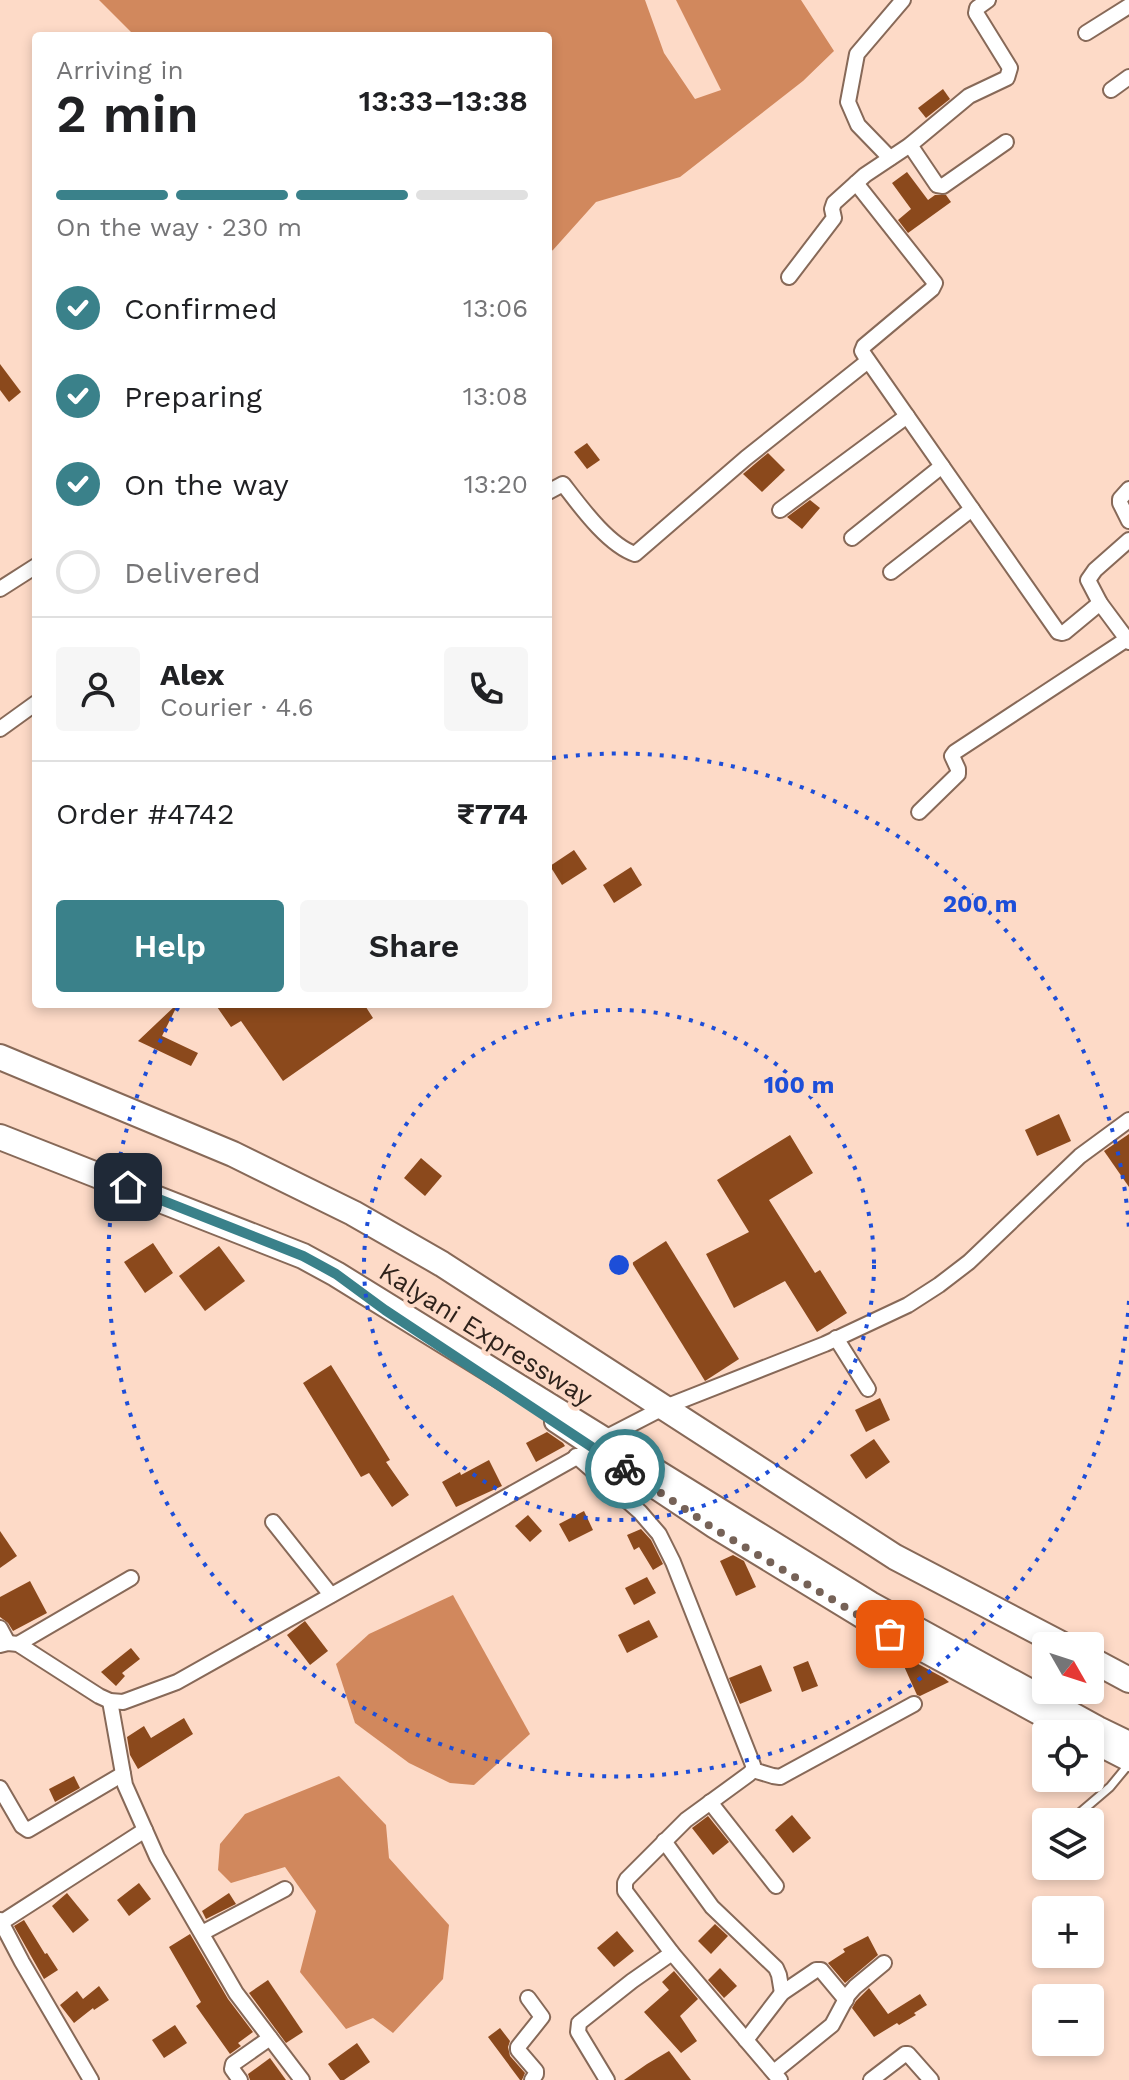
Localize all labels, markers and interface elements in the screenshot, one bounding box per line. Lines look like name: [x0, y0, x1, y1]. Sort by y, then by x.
text: Arriving in: [56, 55, 184, 85]
text: 13:33–13:38: [359, 83, 528, 118]
text: 2 min: [56, 84, 199, 145]
text: On the way · 230 m: [56, 212, 302, 242]
icon: check: [56, 286, 100, 330]
text: Confirmed: [124, 291, 278, 326]
text: 13:06: [463, 293, 528, 323]
icon: check: [56, 374, 100, 418]
text: Preparing: [124, 379, 262, 414]
text: 13:08: [463, 381, 528, 411]
icon: check: [56, 462, 100, 506]
text: On the way: [124, 467, 289, 502]
text: 13:20: [464, 469, 528, 499]
text: Delivered: [124, 555, 261, 590]
button: person: [56, 647, 140, 731]
button: phone: [444, 647, 528, 731]
text: Alex: [160, 657, 224, 692]
text: Courier · 4.6: [160, 692, 314, 722]
text: Order #4742: [56, 796, 235, 831]
text: ₹774: [457, 796, 528, 831]
text: 200 m: [943, 890, 1017, 918]
button: Help: [56, 900, 284, 992]
button: Share: [300, 900, 528, 992]
text: 100 m: [764, 1071, 834, 1099]
pin: [94, 1153, 162, 1221]
icon: home: [106, 1165, 150, 1209]
centre of rings: [605, 1251, 633, 1279]
street label: Kalyani Expressway: [374, 1256, 599, 1412]
courier: [585, 1429, 665, 1509]
icon: bike: [603, 1447, 647, 1491]
pin: [856, 1600, 924, 1668]
icon: bag: [868, 1612, 912, 1656]
north arrow: [1032, 1632, 1104, 1704]
map controls: [1032, 1632, 1104, 2056]
button: locate: [1032, 1720, 1104, 1792]
button: layers: [1032, 1808, 1104, 1880]
button: +: [1032, 1896, 1104, 1968]
button: −: [1032, 1984, 1104, 2056]

